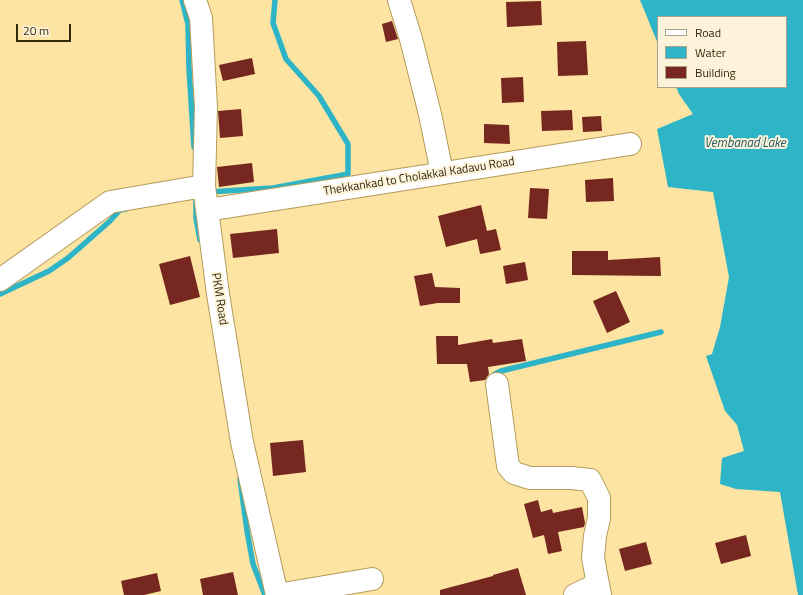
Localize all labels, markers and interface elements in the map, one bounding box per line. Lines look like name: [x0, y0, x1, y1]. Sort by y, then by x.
scale bar: [18, 16, 73, 42]
legend: [657, 16, 787, 88]
text: 20 m: [23, 21, 49, 40]
text: Road: [695, 23, 721, 42]
text: Water: [695, 43, 726, 62]
text: Building: [695, 63, 736, 82]
water label: Vembanad Lake: [704, 136, 786, 152]
street label: Thekkankad to Cholakkal Kadavu Road: [322, 155, 516, 199]
street label: PKM Road: [208, 272, 230, 326]

